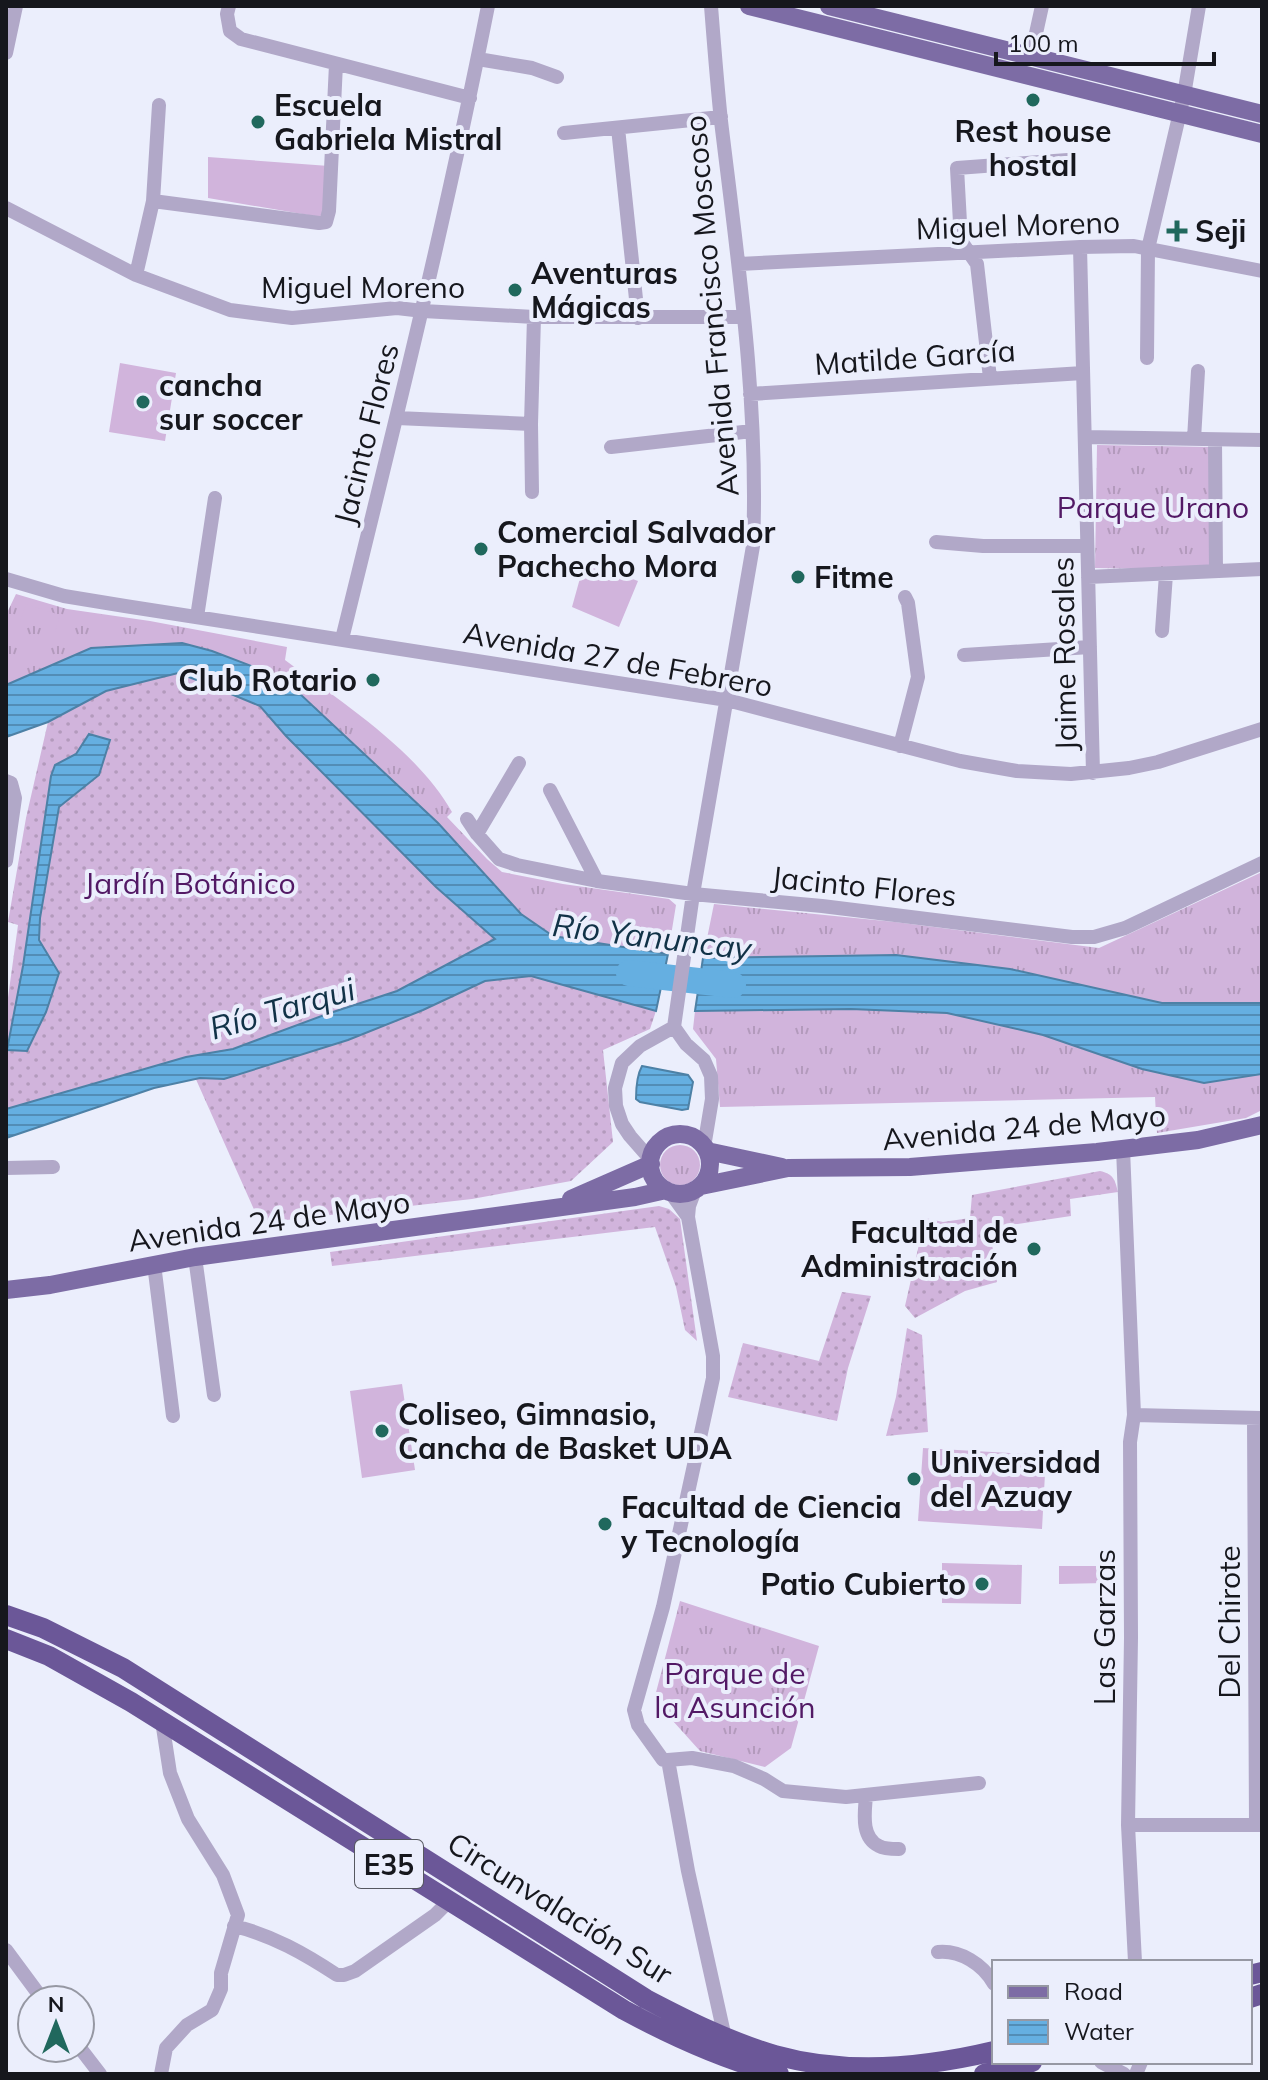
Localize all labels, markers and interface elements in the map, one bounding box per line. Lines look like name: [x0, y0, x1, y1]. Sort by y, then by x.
scale bar: [996, 16, 1214, 66]
text: 100 m: [1008, 28, 1079, 58]
place label: Escuela Gabriela Mistral: [274, 86, 502, 158]
marker: Rest house hostal: [1024, 91, 1042, 109]
place label: Rest house hostal: [955, 112, 1111, 184]
marker: Escuela Gabriela Mistral: [249, 113, 267, 131]
street label: Avenida Francisco Moscoso: [675, 114, 747, 498]
street label: Miguel Moreno: [915, 202, 1121, 248]
place label: Seji: [1195, 212, 1246, 250]
marker: Seji: [1166, 220, 1188, 242]
place label: Aventuras Mágicas: [531, 254, 678, 326]
street label: Miguel Moreno: [261, 268, 465, 306]
marker: Aventuras Mágicas: [506, 281, 524, 299]
street label: Matilde García: [813, 331, 1017, 383]
street label: Jacinto Flores: [325, 339, 407, 529]
place label: cancha sur soccer: [159, 366, 303, 438]
marker: cancha sur soccer: [134, 393, 152, 411]
park label: Parque Urano: [1057, 488, 1249, 526]
place label: Comercial Salvador Pachecho Mora: [497, 513, 776, 585]
marker: Comercial Salvador Pachecho Mora: [472, 540, 490, 558]
street label: Jaime Rosales: [1043, 557, 1085, 751]
place label: Fitme: [814, 558, 894, 596]
marker: Fitme: [789, 568, 807, 586]
street label: Avenida 27 de Febrero: [460, 613, 776, 705]
place label: Club Rotario: [178, 661, 357, 699]
marker: Club Rotario: [364, 671, 382, 689]
street label: Jacinto Flores: [770, 857, 958, 915]
park label: Jardín Botánico: [84, 864, 296, 902]
water label: Río Yanuncay: [550, 904, 755, 968]
water label: Río Tarqui: [205, 968, 360, 1048]
street label: Avenida 24 de Mayo: [881, 1096, 1167, 1158]
street label: Avenida 24 de Mayo: [126, 1182, 412, 1260]
place label: Facultad de Administración: [801, 1213, 1018, 1285]
marker: Facultad de Administración: [1025, 1240, 1043, 1258]
place label: Coliseo, Gimnasio, Cancha de Basket UDA: [398, 1395, 732, 1467]
marker: Coliseo, Gimnasio, Cancha de Basket UDA: [373, 1422, 391, 1440]
place label: Universidad del Azuay: [930, 1443, 1101, 1515]
marker: Universidad del Azuay: [905, 1470, 923, 1488]
place label: Facultad de Ciencia y Tecnología: [620, 1488, 902, 1560]
marker: Facultad de Ciencia y Tecnología: [596, 1515, 614, 1533]
street label: Del Chirote: [1210, 1545, 1248, 1699]
street label: Las Garzas: [1085, 1549, 1123, 1705]
place label: Patio Cubierto: [760, 1565, 966, 1603]
marker: Patio Cubierto: [973, 1575, 991, 1593]
park label: Parque de la Asunción: [654, 1654, 816, 1726]
street label: Circunvalación Sur: [440, 1823, 680, 1993]
road number: E35: [355, 1840, 423, 1888]
legend: [992, 1960, 1252, 2064]
text: Road: [1064, 1976, 1123, 2006]
north arrow: [16, 1984, 96, 2064]
text: N: [48, 1990, 64, 2018]
text: Water: [1064, 2016, 1134, 2046]

